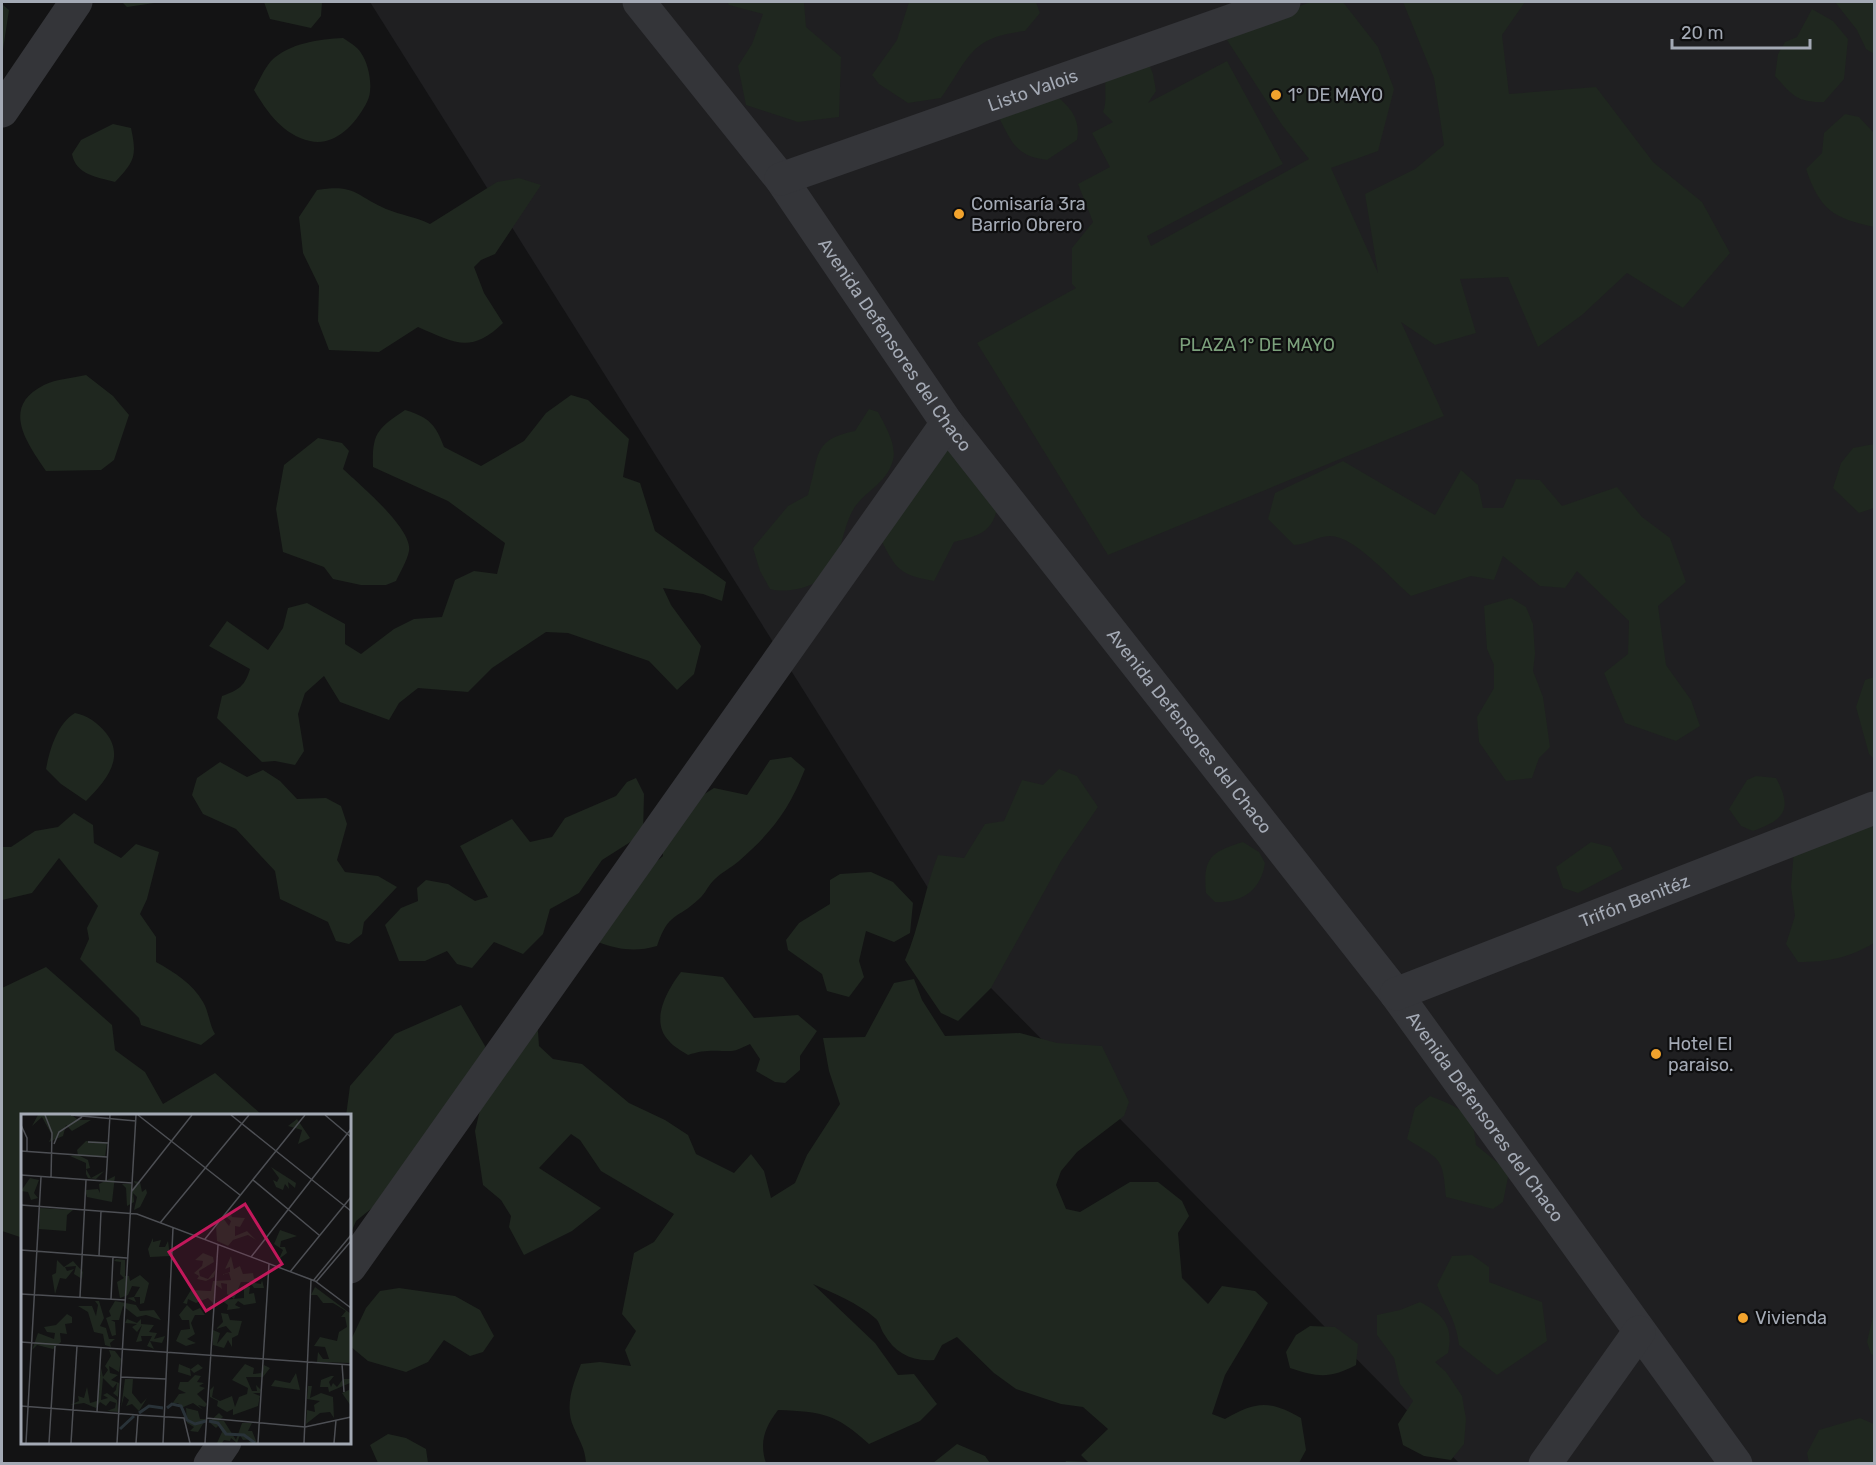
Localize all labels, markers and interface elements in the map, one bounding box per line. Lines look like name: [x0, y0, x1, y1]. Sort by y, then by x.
scale bar: [1672, 12, 1810, 50]
text: 20 m: [1681, 22, 1723, 44]
street label: Listo Valois: [985, 64, 1081, 116]
place label: 1° DE MAYO: [1288, 84, 1383, 106]
marker: 1° DE MAYO: [1269, 88, 1283, 102]
place label: Comisaría 3ra Barrio Obrero: [971, 193, 1086, 236]
marker: Comisaría 3ra Barrio Obrero: [952, 207, 966, 221]
street label: Avenida Defensores del Chaco: [813, 234, 976, 456]
park label: PLAZA 1° DE MAYO: [1179, 334, 1335, 356]
street label: Avenida Defensores del Chaco: [1102, 624, 1277, 838]
street label: Trifón Benitéz: [1576, 870, 1693, 933]
street label: Avenida Defensores del Chaco: [1401, 1007, 1568, 1226]
place label: Hotel El paraiso.: [1668, 1033, 1734, 1076]
marker: Hotel El paraiso.: [1649, 1047, 1663, 1061]
inset map: [21, 1114, 351, 1444]
place label: Vivienda: [1755, 1307, 1827, 1329]
marker: Vivienda: [1736, 1311, 1750, 1325]

